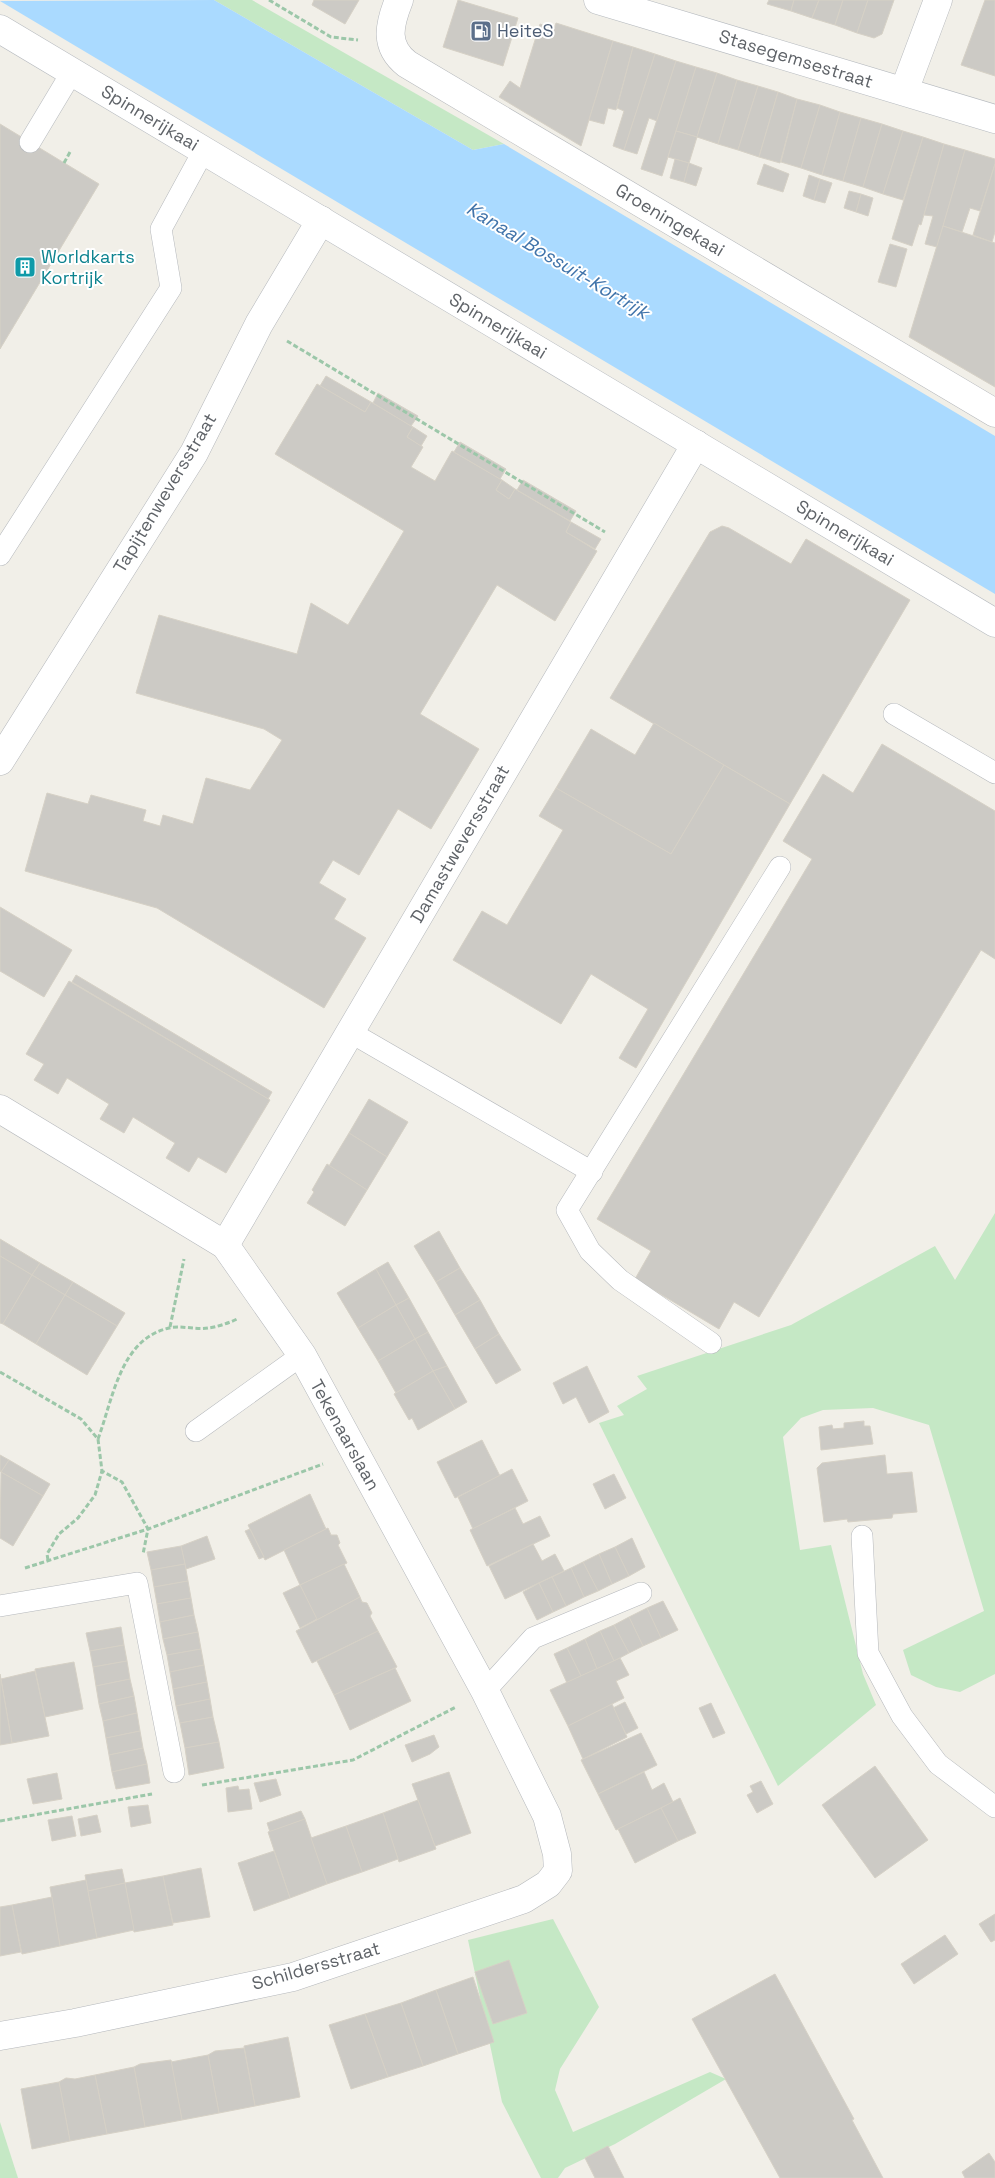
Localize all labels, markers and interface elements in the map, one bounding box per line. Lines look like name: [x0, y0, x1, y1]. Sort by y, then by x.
fuel station icon: HeiteS: [469, 19, 493, 43]
place label: HeiteS: [497, 19, 554, 42]
street label: Stasegemsestraat: [716, 24, 876, 93]
street label: Spinnerijkaai: [97, 79, 203, 156]
street label: Groeningekaai: [611, 178, 729, 261]
water label: Kanaal Bossuit-Kortrijk: [462, 196, 656, 326]
place label: Worldkarts Kortrijk: [41, 245, 135, 289]
building icon: Worldkarts Kortrijk: [13, 255, 37, 279]
street label: Spinnerijkaai: [445, 287, 551, 364]
street label: Tapijtenweversstraat: [108, 409, 221, 577]
street label: Spinnerijkaai: [792, 494, 898, 571]
street label: Damastweversstraat: [405, 761, 514, 927]
street label: Tekenaarslaan: [305, 1375, 385, 1494]
street label: Schildersstraat: [249, 1936, 383, 1995]

